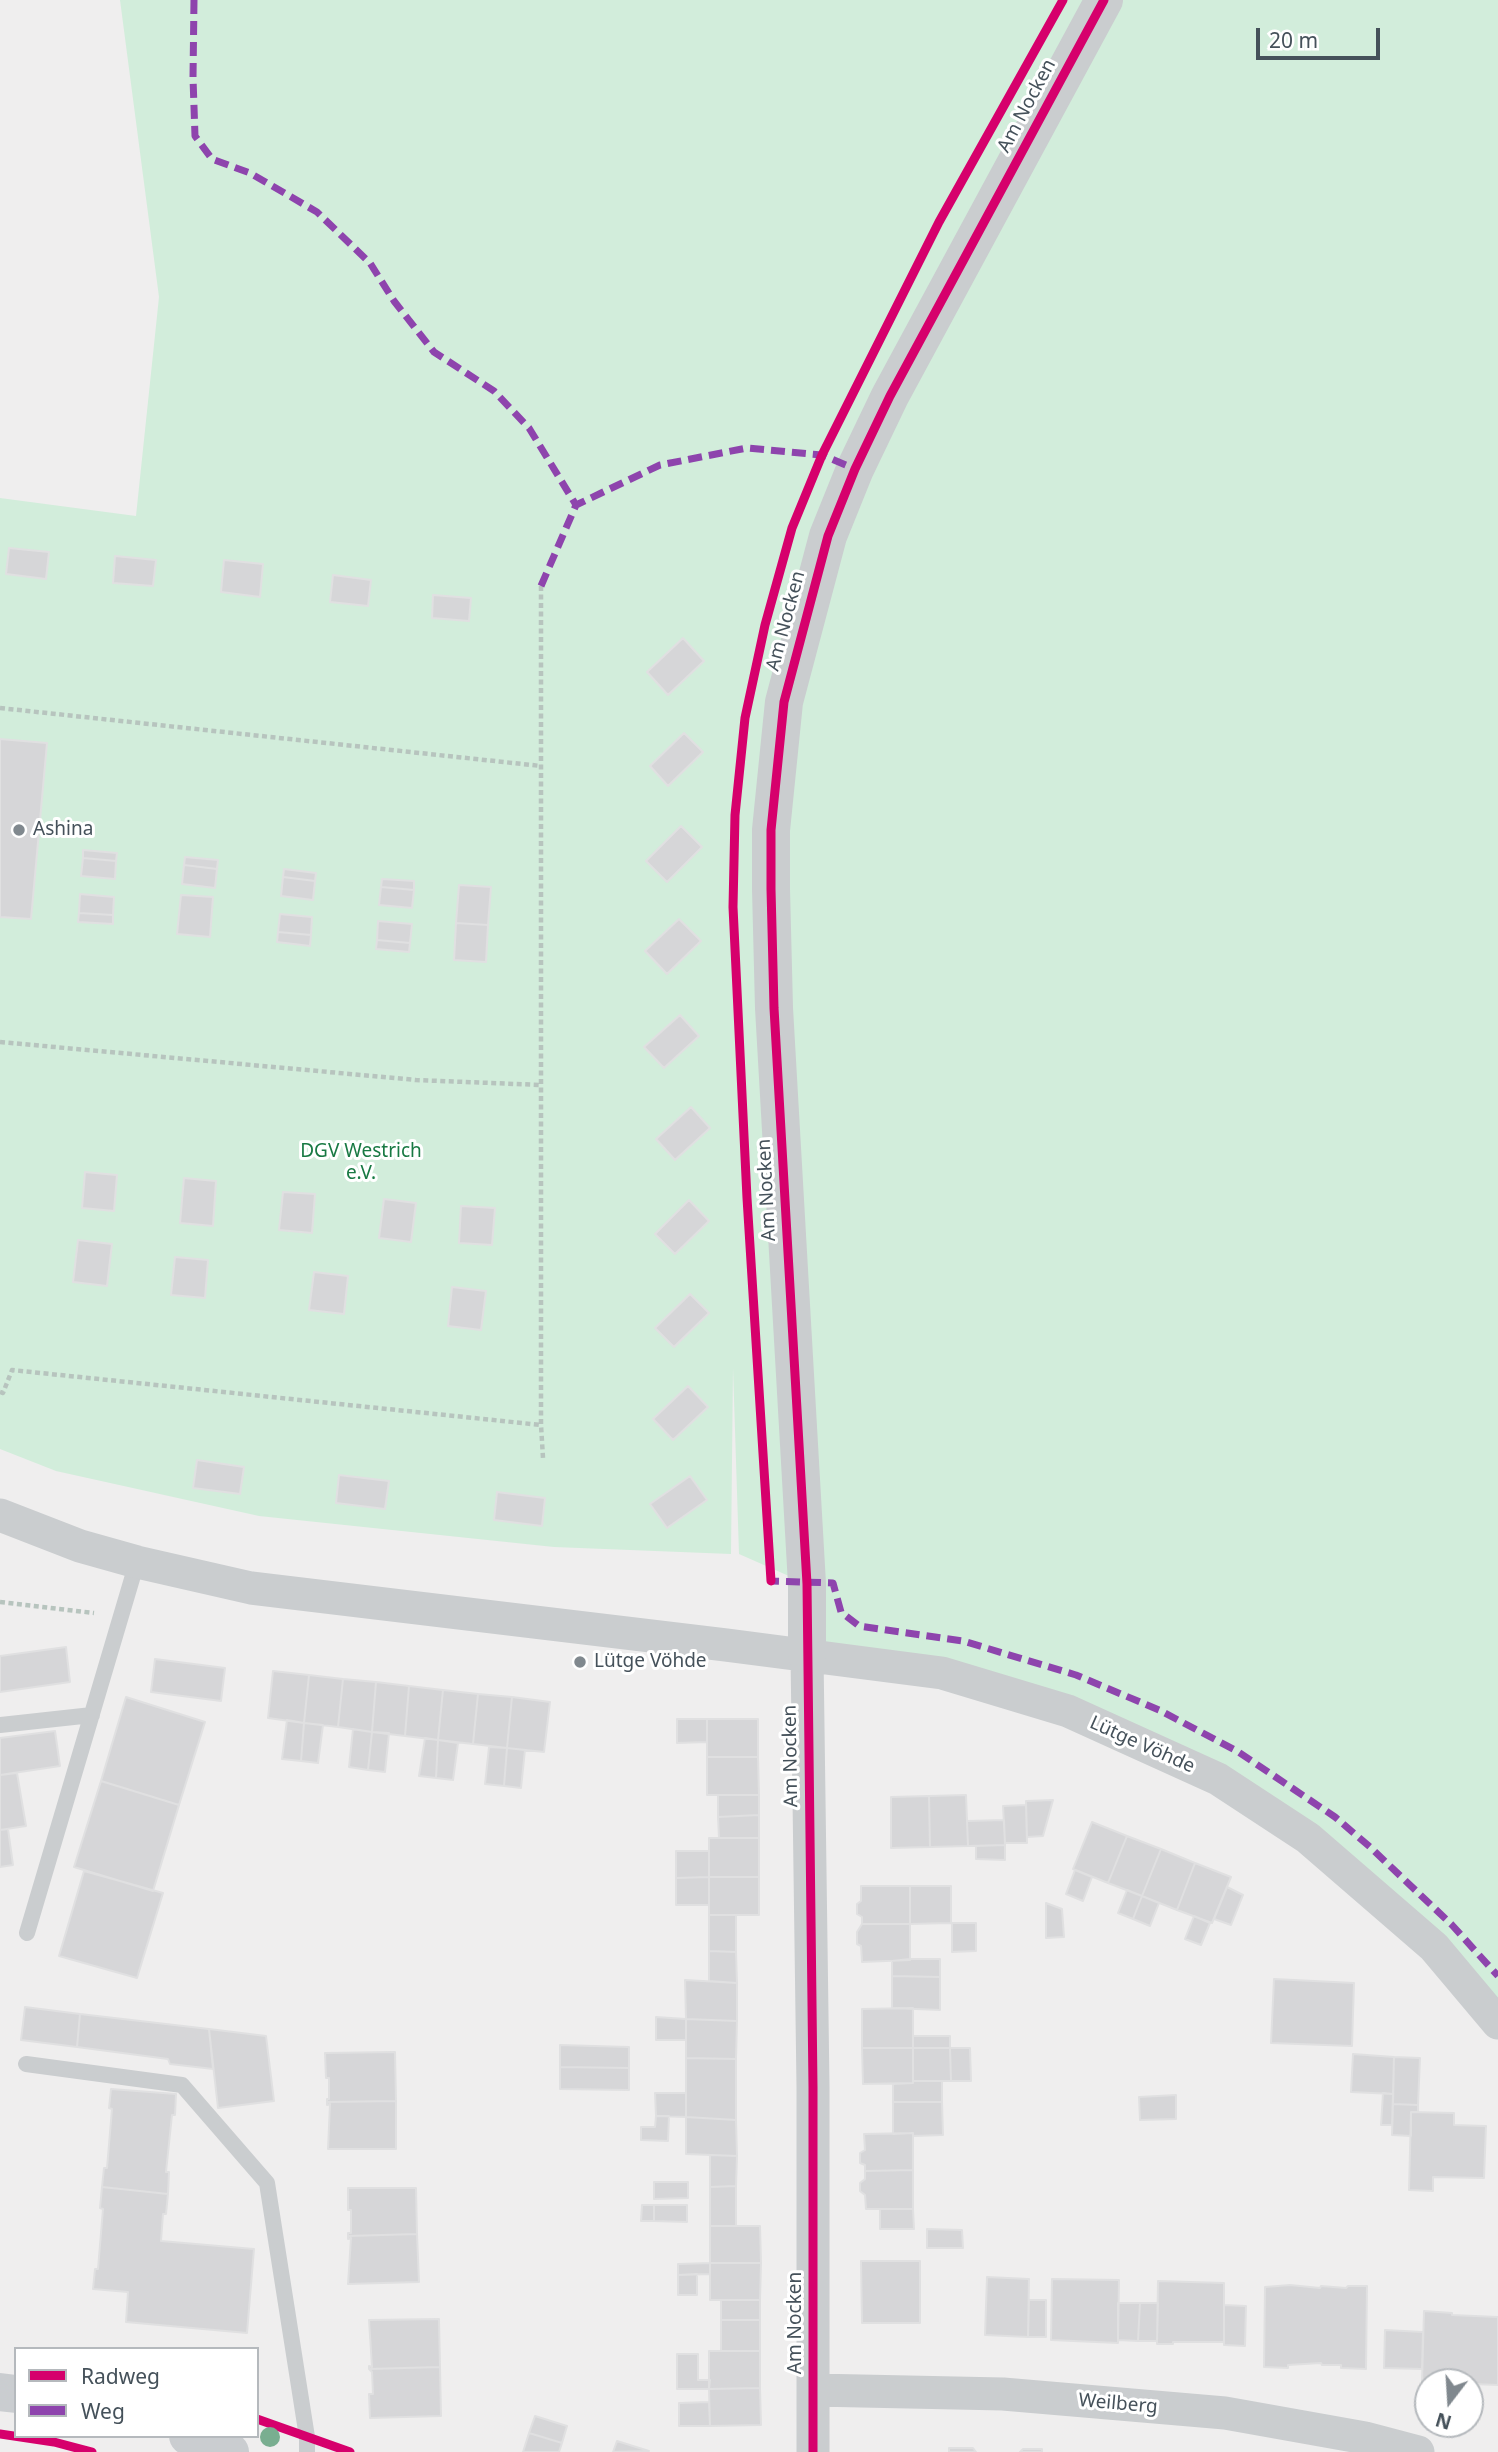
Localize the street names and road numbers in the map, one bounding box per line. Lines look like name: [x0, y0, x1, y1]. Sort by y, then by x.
street label: Am Nocken: [993, 55, 1061, 157]
street label: Am Nocken: [762, 569, 810, 673]
street label: Am Nocken: [753, 1138, 781, 1242]
street label: Am Nocken: [779, 1705, 803, 1807]
street label: Lütge Vöhde: [1086, 1712, 1198, 1778]
street label: Am Nocken: [785, 2272, 807, 2374]
street label: Weilberg: [1077, 2389, 1159, 2419]

